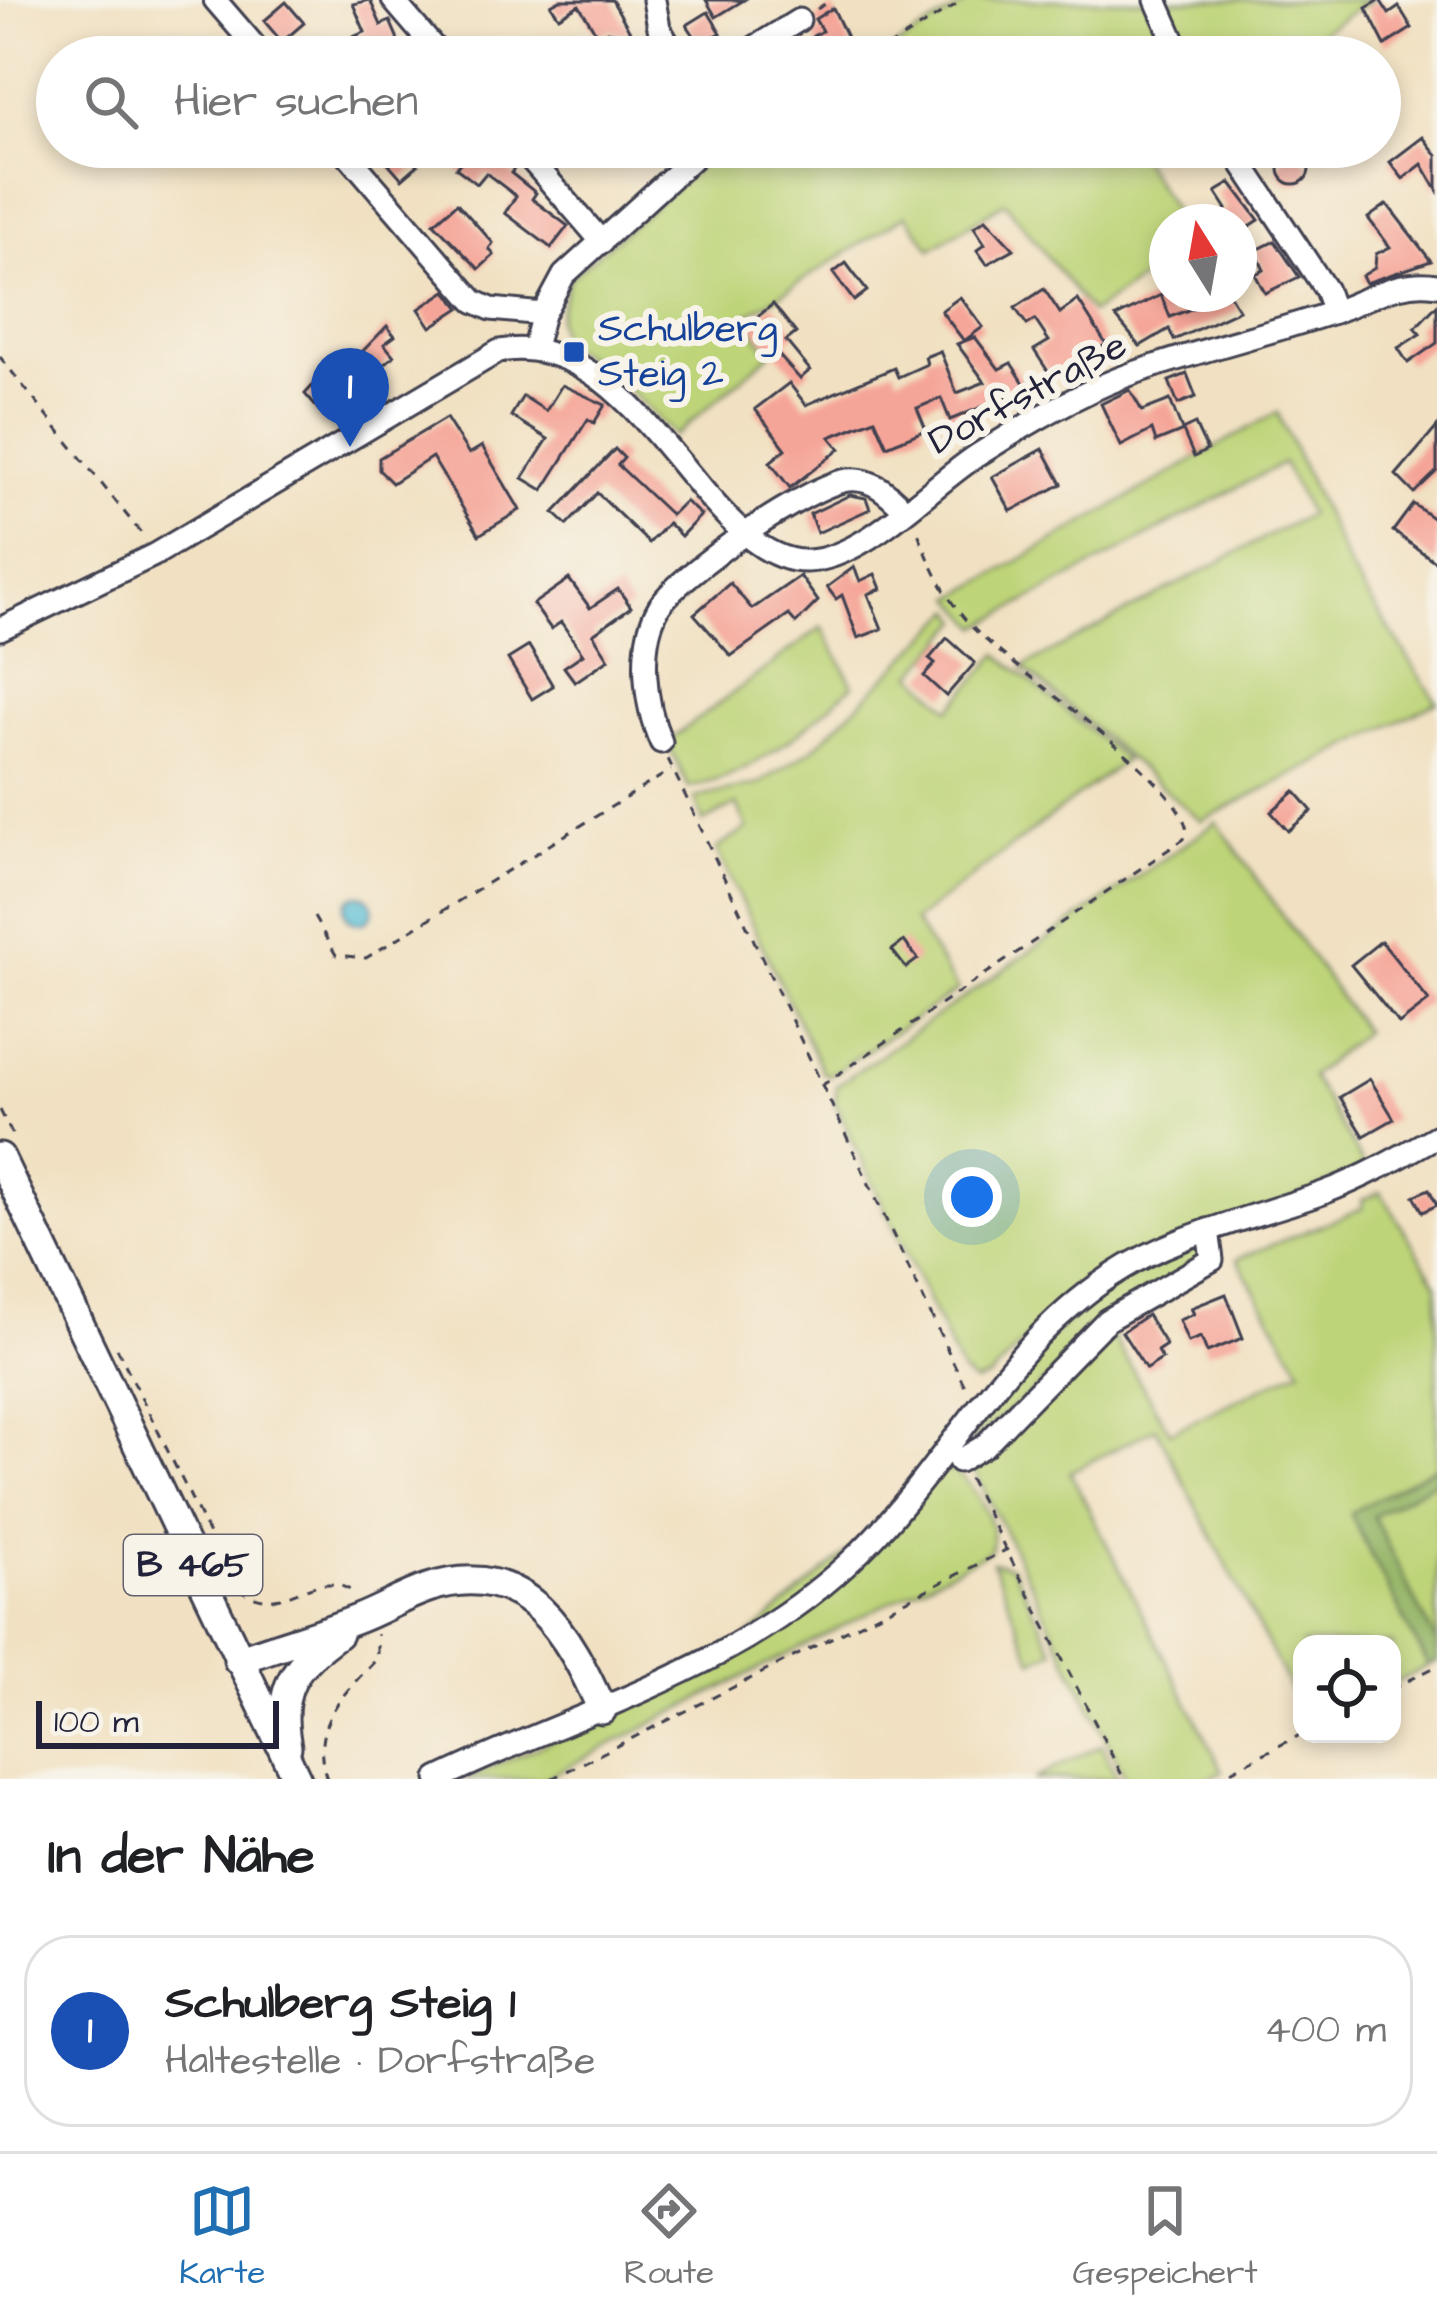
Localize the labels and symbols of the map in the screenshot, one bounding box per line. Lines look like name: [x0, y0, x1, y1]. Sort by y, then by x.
north arrow: [1149, 204, 1257, 312]
place label: Schulberg Steig 2: [598, 303, 778, 402]
street label: Dorfstraße: [919, 319, 1137, 469]
marker: Schulberg Steig 2: [561, 339, 587, 365]
pin: 1: [311, 348, 389, 447]
your location: [942, 1167, 1002, 1227]
road number: B 465: [124, 1535, 262, 1595]
scale bar: [36, 1695, 279, 1748]

